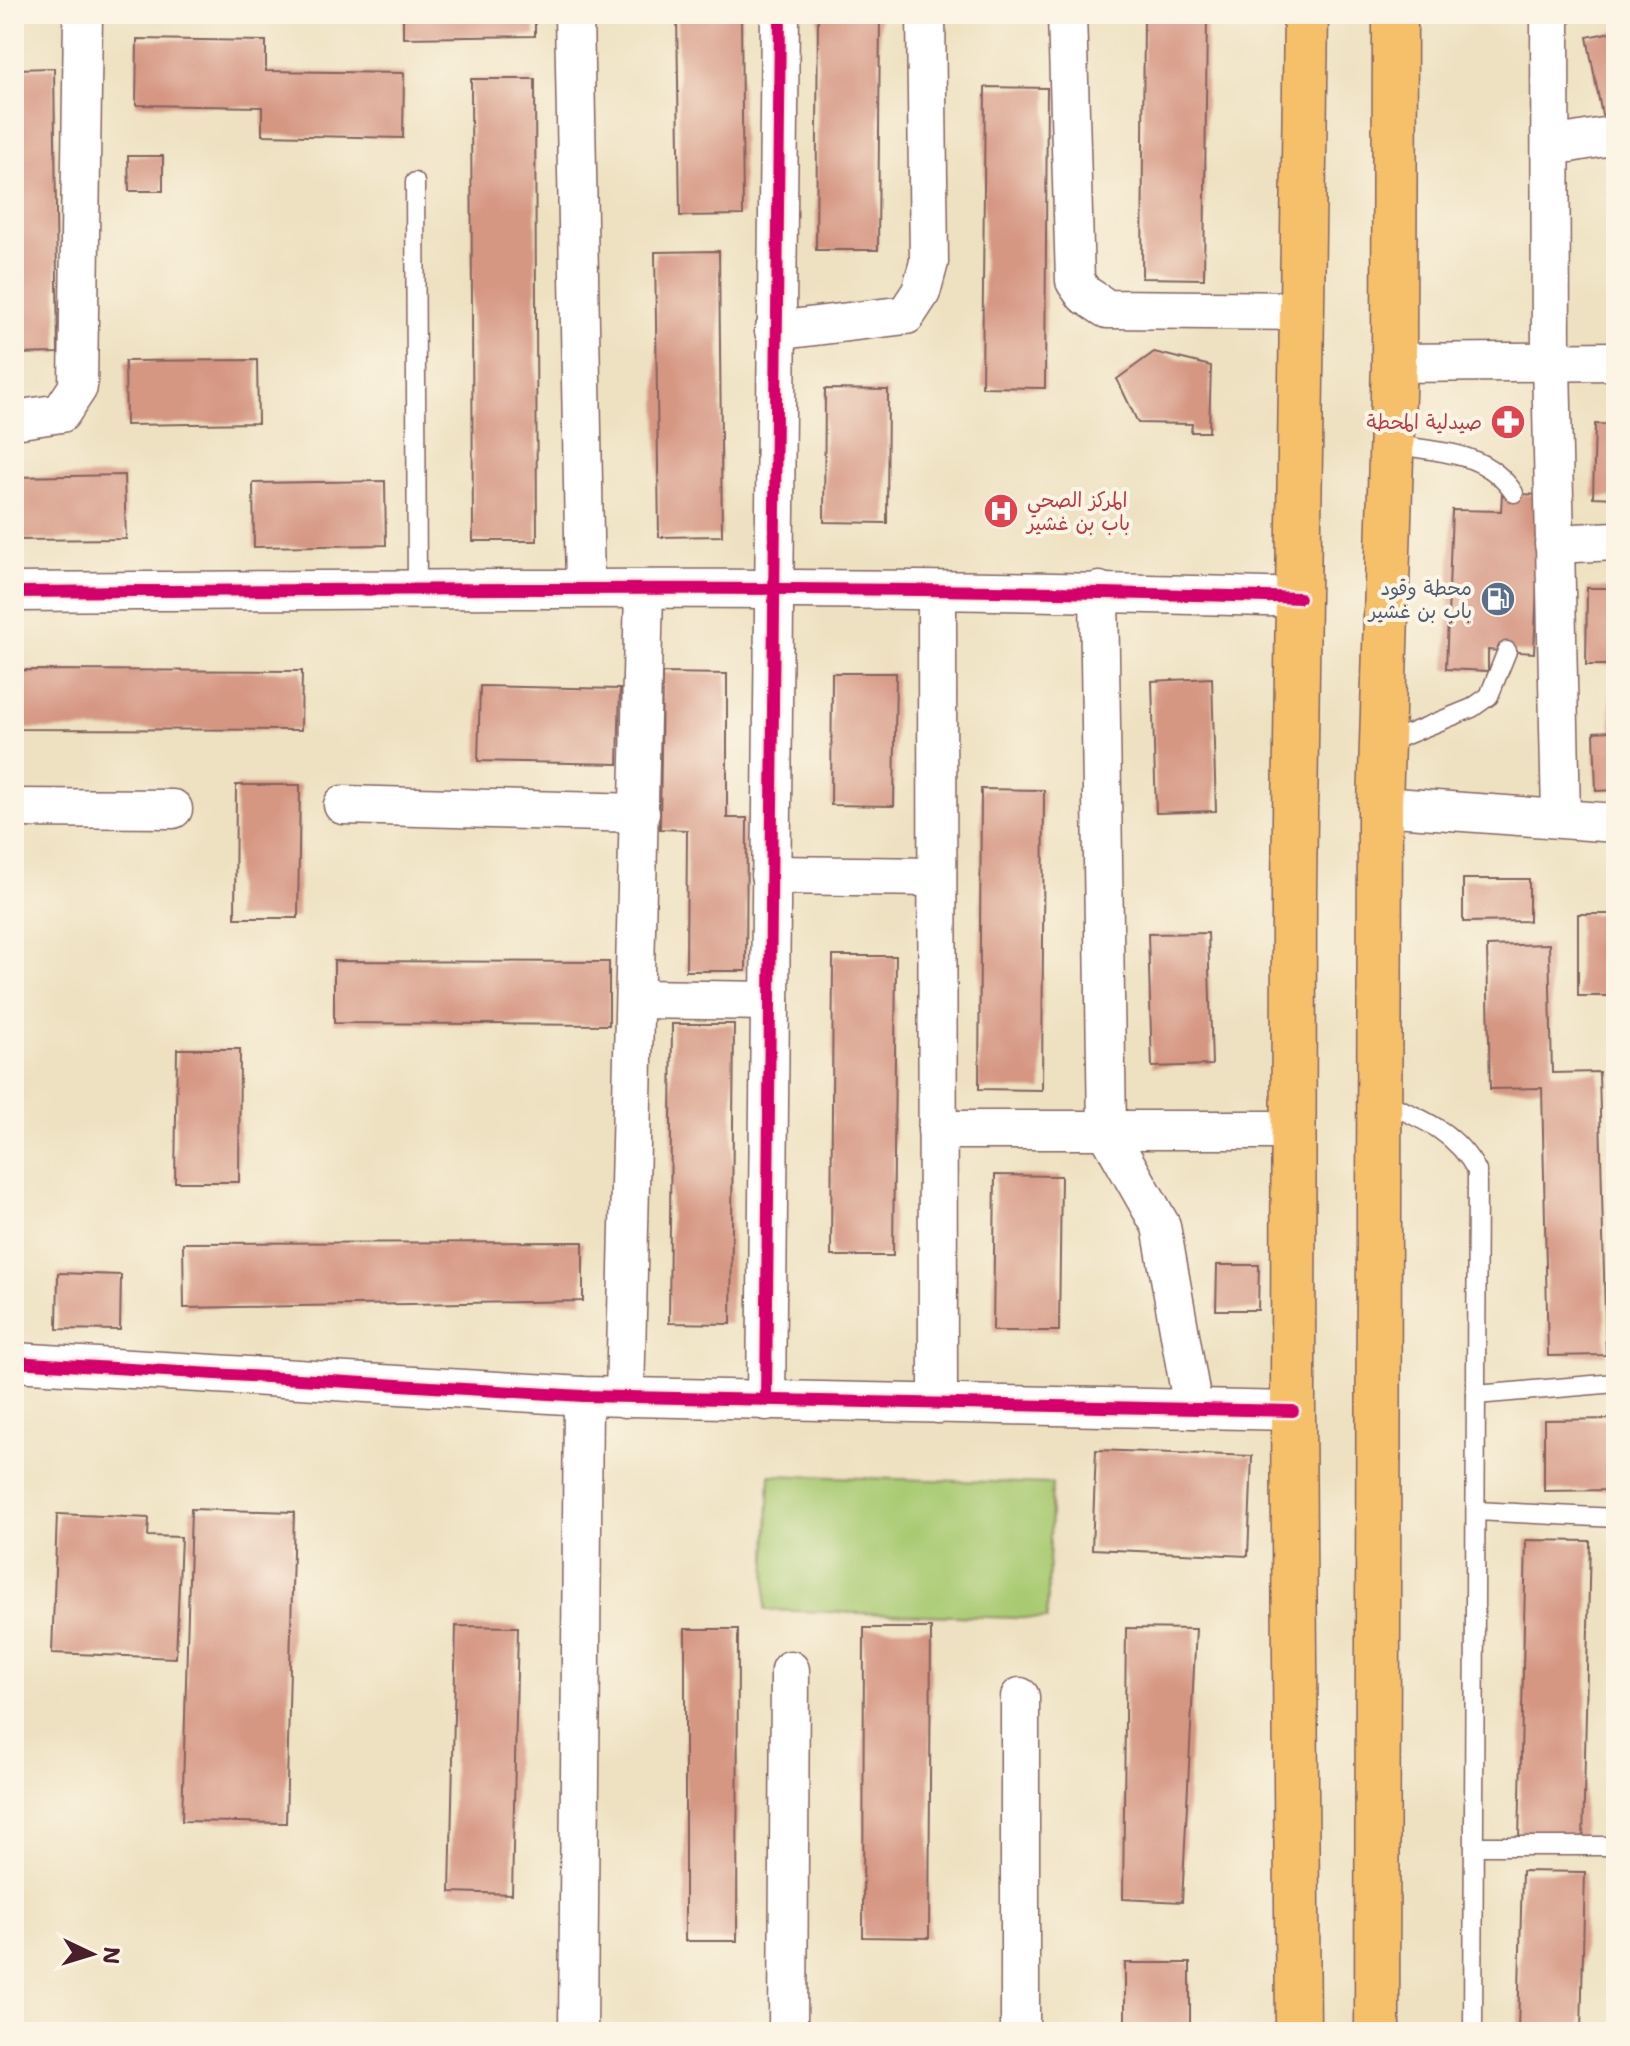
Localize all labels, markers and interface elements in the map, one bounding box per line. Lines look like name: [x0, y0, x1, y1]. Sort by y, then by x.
pharmacy icon: صيدلية المحطة: [1489, 403, 1527, 441]
place label: صيدلية المحطة: [1367, 409, 1482, 435]
place label: المركز الصحي باب بن غشير: [1025, 487, 1130, 536]
hospital icon: المركز الصحي باب بن غشير: [982, 492, 1020, 530]
place label: محطة وقود باب بن غشير: [1367, 575, 1472, 624]
fuel station icon: محطة وقود باب بن غشير: [1479, 580, 1517, 618]
north arrow: [52, 1914, 132, 1994]
text: N: [96, 1946, 127, 1965]

